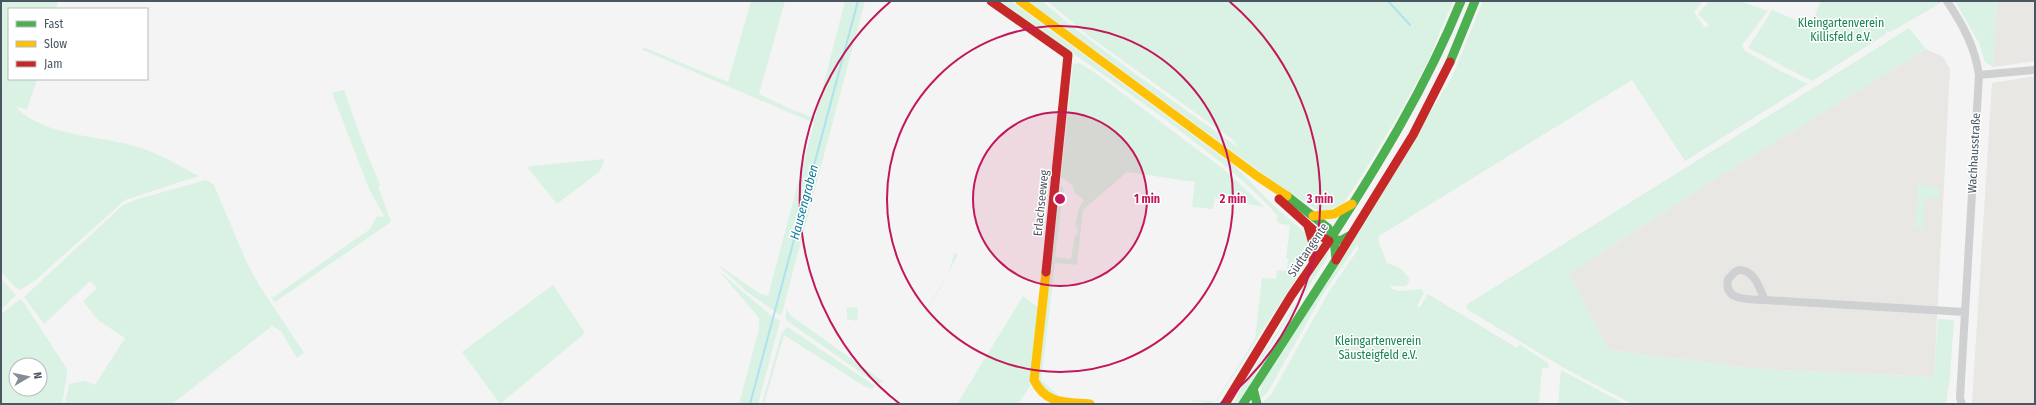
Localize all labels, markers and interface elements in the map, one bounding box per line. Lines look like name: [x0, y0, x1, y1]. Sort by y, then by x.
legend: [8, 8, 148, 80]
park label: Kleingartenverein Killisfeld e.V.: [1798, 16, 1884, 44]
text: Fast: [44, 17, 63, 31]
text: Slow: [44, 37, 67, 51]
text: Jam: [44, 57, 62, 71]
street label: Wachhausstraße: [1965, 112, 1983, 194]
water label: Hausengraben: [787, 163, 821, 241]
street label: Erlachseeweg: [1031, 169, 1051, 237]
centre of rings: [1053, 192, 1067, 206]
text: 1 min: [1134, 192, 1160, 206]
text: 2 min: [1219, 192, 1246, 206]
text: 3 min: [1306, 192, 1333, 206]
street label: Südtangente: [1285, 220, 1331, 280]
park label: Kleingartenverein Säusteigfeld e.V.: [1335, 334, 1421, 362]
north arrow: [8, 357, 48, 397]
text: N: [30, 371, 44, 380]

